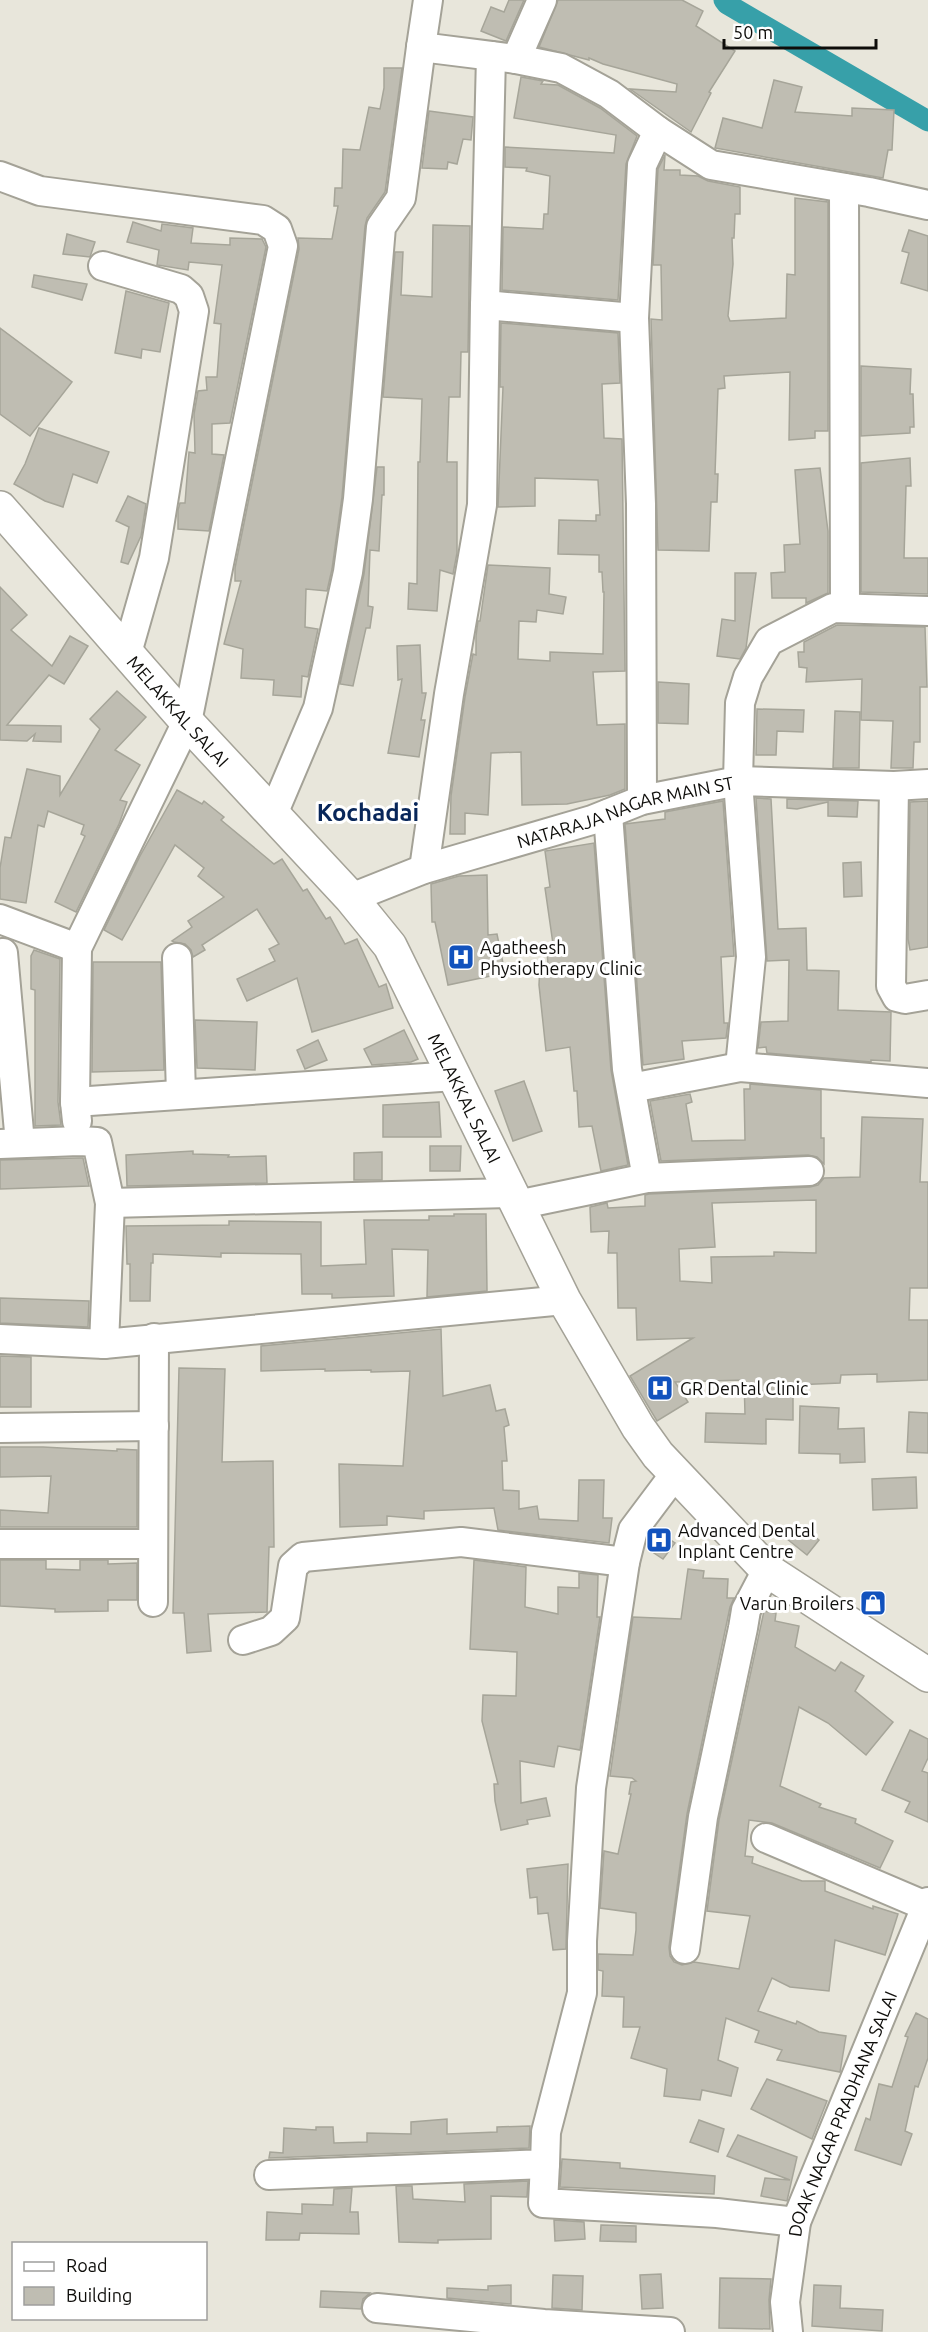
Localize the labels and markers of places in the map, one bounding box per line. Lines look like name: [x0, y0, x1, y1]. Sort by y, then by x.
place label: Agatheesh Physiotherapy Clinic: [480, 937, 642, 978]
hospital icon: Agatheesh Physiotherapy Clinic: [446, 942, 476, 972]
hospital icon: GR Dental Clinic: [645, 1373, 675, 1403]
place label: GR Dental Clinic: [680, 1378, 808, 1398]
place label: Advanced Dental Inplant Centre: [678, 1520, 816, 1561]
hospital icon: Advanced Dental Inplant Centre: [644, 1525, 674, 1555]
shop icon: Varun Broilers: [858, 1588, 888, 1618]
place label: Varun Broilers: [740, 1593, 854, 1613]

